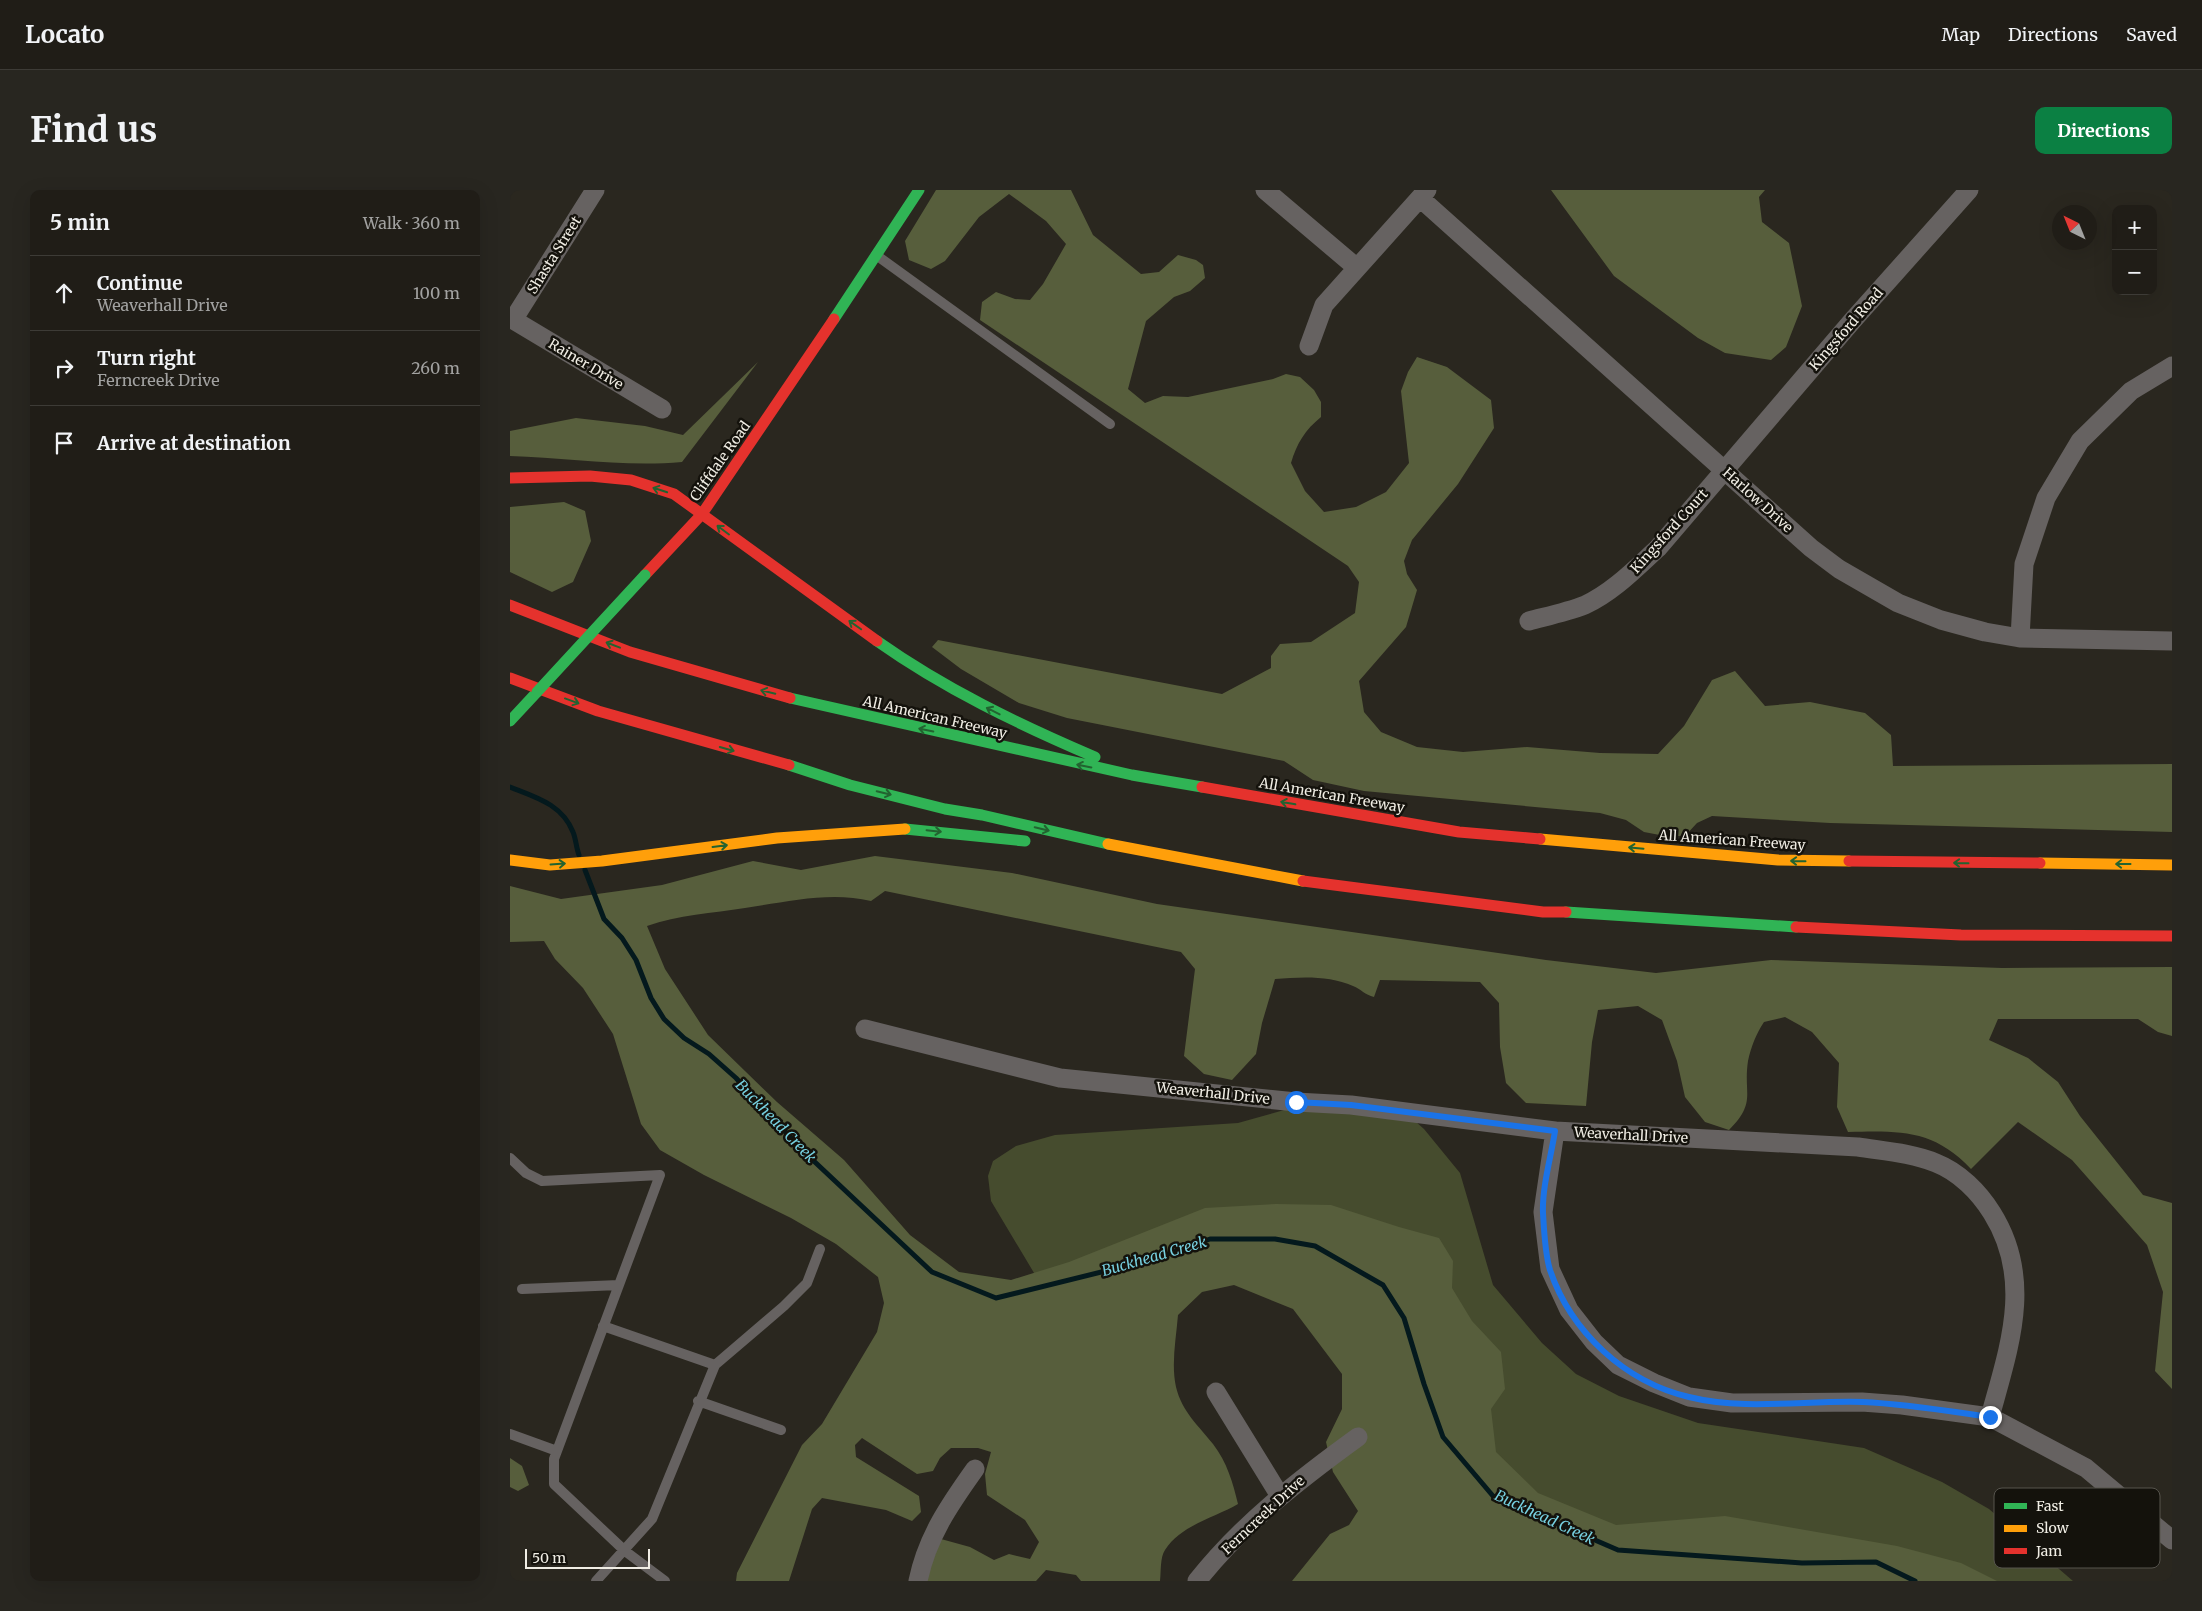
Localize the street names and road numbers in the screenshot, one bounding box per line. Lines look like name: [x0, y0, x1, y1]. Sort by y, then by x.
street label: Shasta Street: [523, 212, 585, 297]
street label: Kingsford Road: [1805, 284, 1887, 374]
street label: Rainer Drive: [545, 335, 627, 393]
street label: Cliffdale Road: [686, 417, 755, 504]
street label: Harlow Drive: [1719, 464, 1797, 536]
street label: Kingsford Court: [1626, 485, 1712, 577]
street label: All American Freeway: [860, 691, 1010, 743]
street label: All American Freeway: [1257, 773, 1407, 817]
street label: All American Freeway: [1657, 826, 1807, 854]
street label: Weaverhall Drive: [1154, 1078, 1271, 1108]
street label: Weaverhall Drive: [1572, 1123, 1689, 1147]
street label: Ferncreek Drive: [1218, 1472, 1308, 1558]

